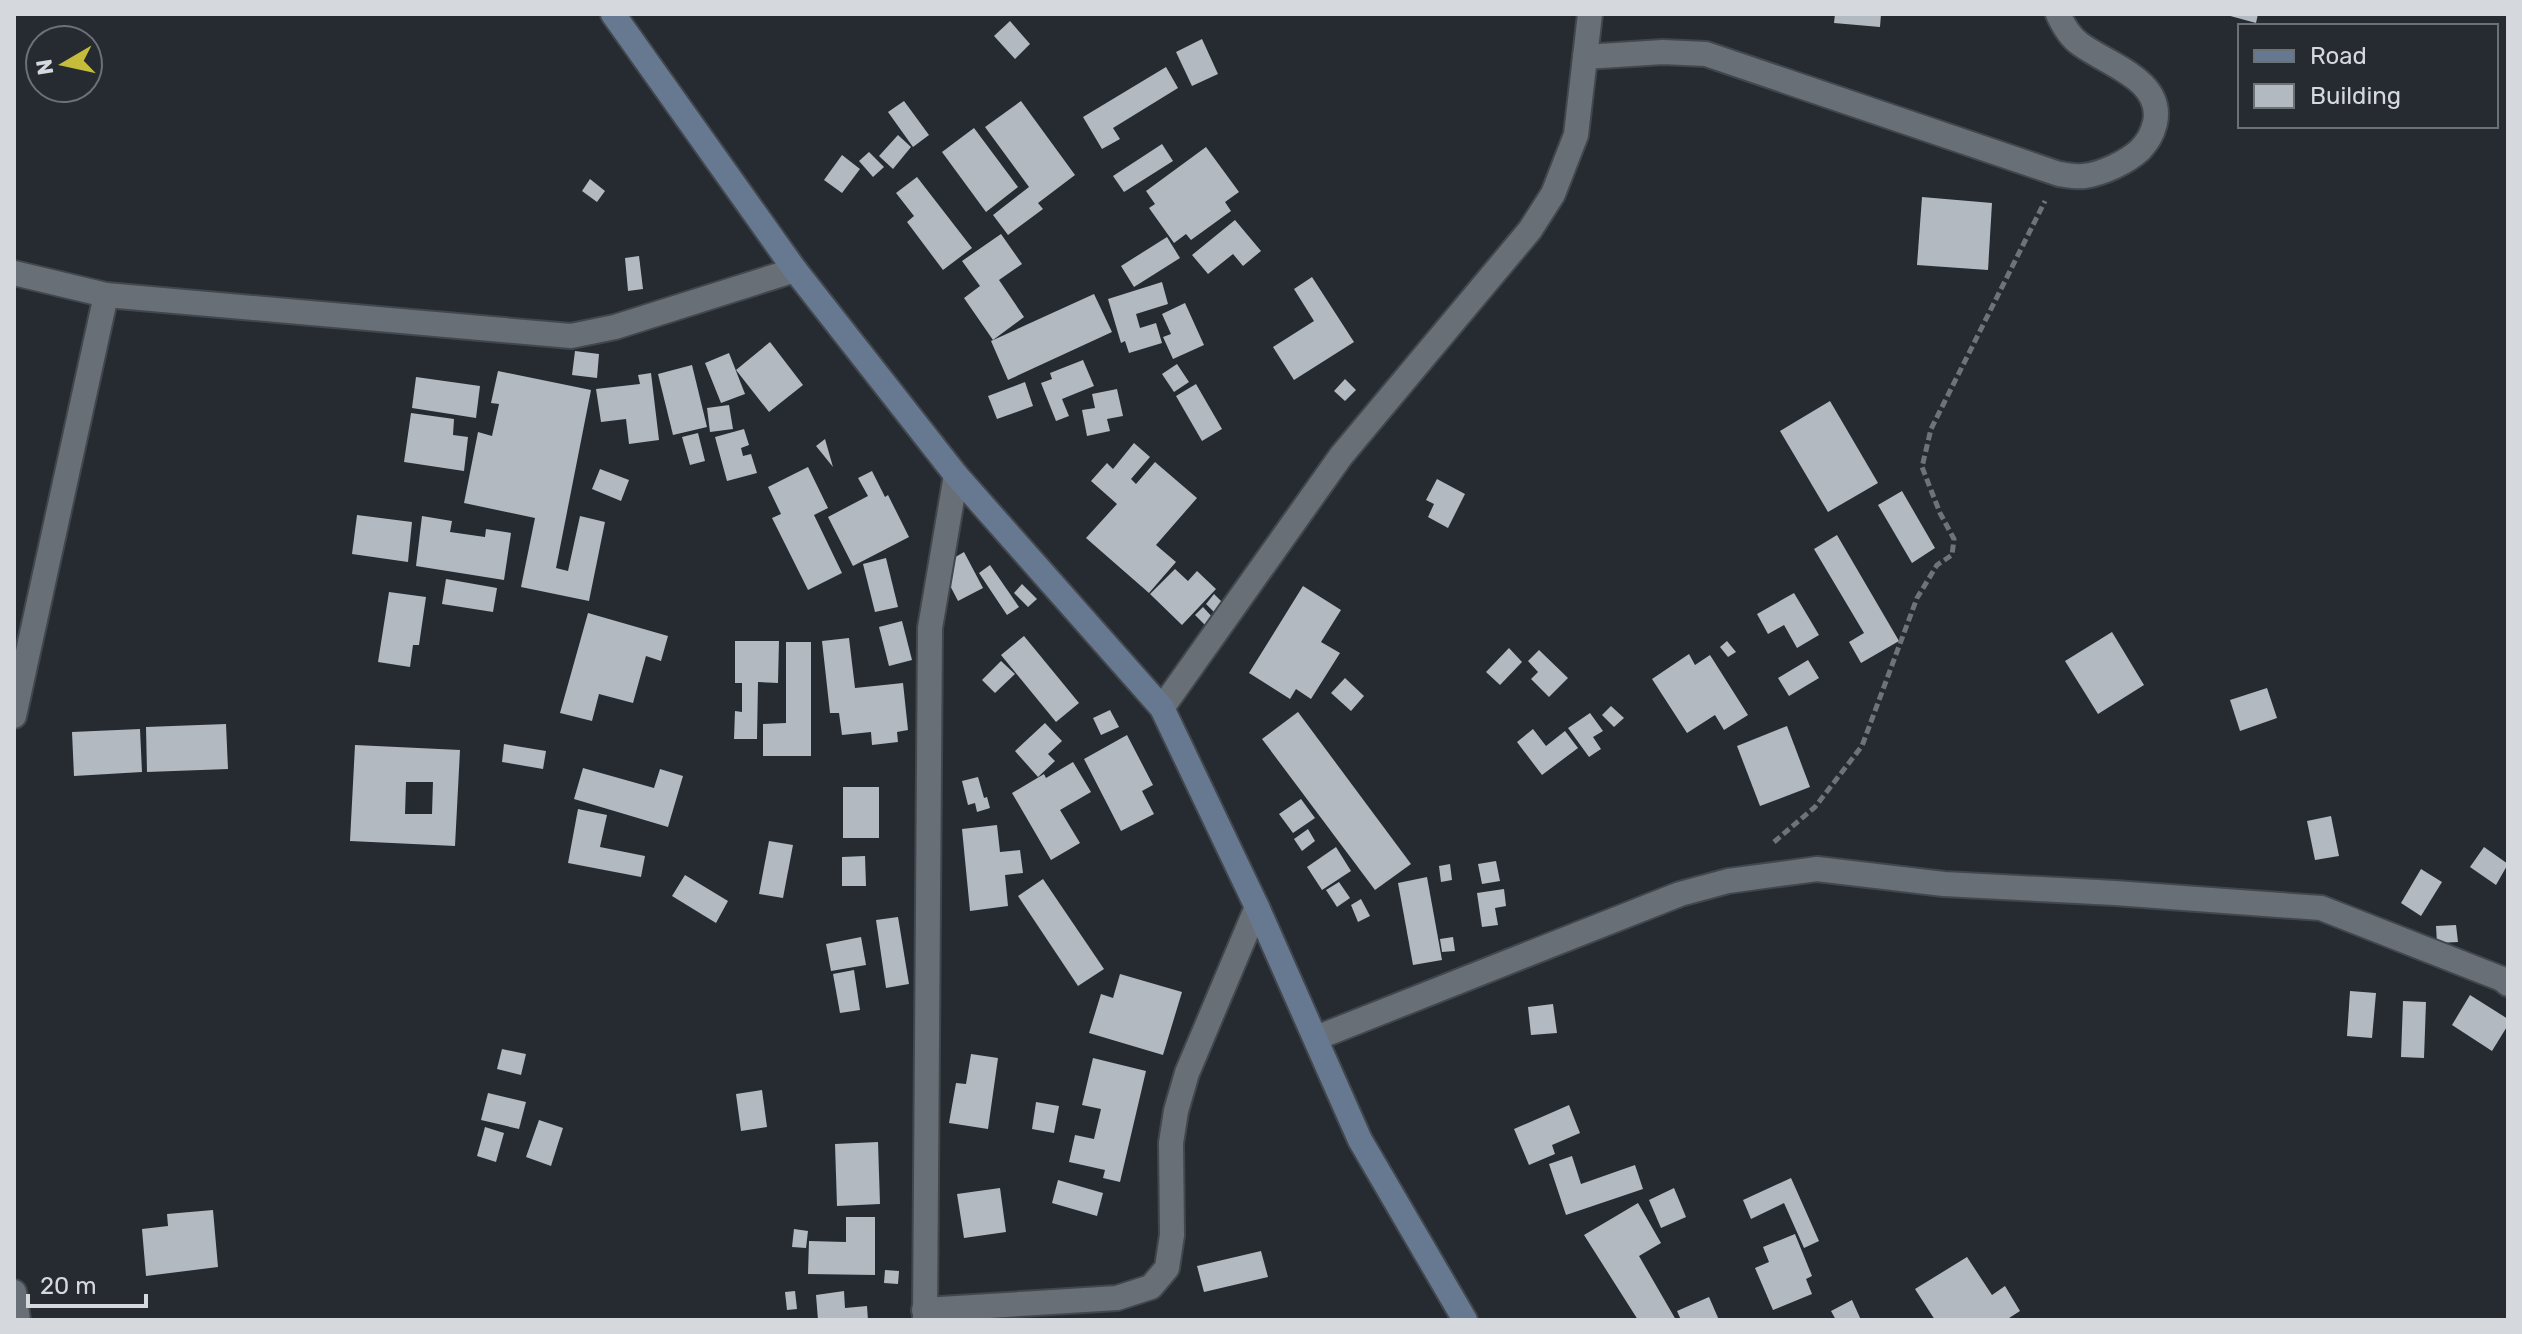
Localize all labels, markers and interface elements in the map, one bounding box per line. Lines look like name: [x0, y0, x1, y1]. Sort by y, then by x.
north arrow: [24, 24, 104, 104]
legend: [2238, 24, 2498, 128]
text: Road: [2310, 42, 2367, 70]
text: N: [30, 57, 59, 77]
text: Building: [2310, 82, 2401, 110]
scale bar: [28, 1258, 146, 1308]
text: 20 m: [40, 1272, 97, 1300]

